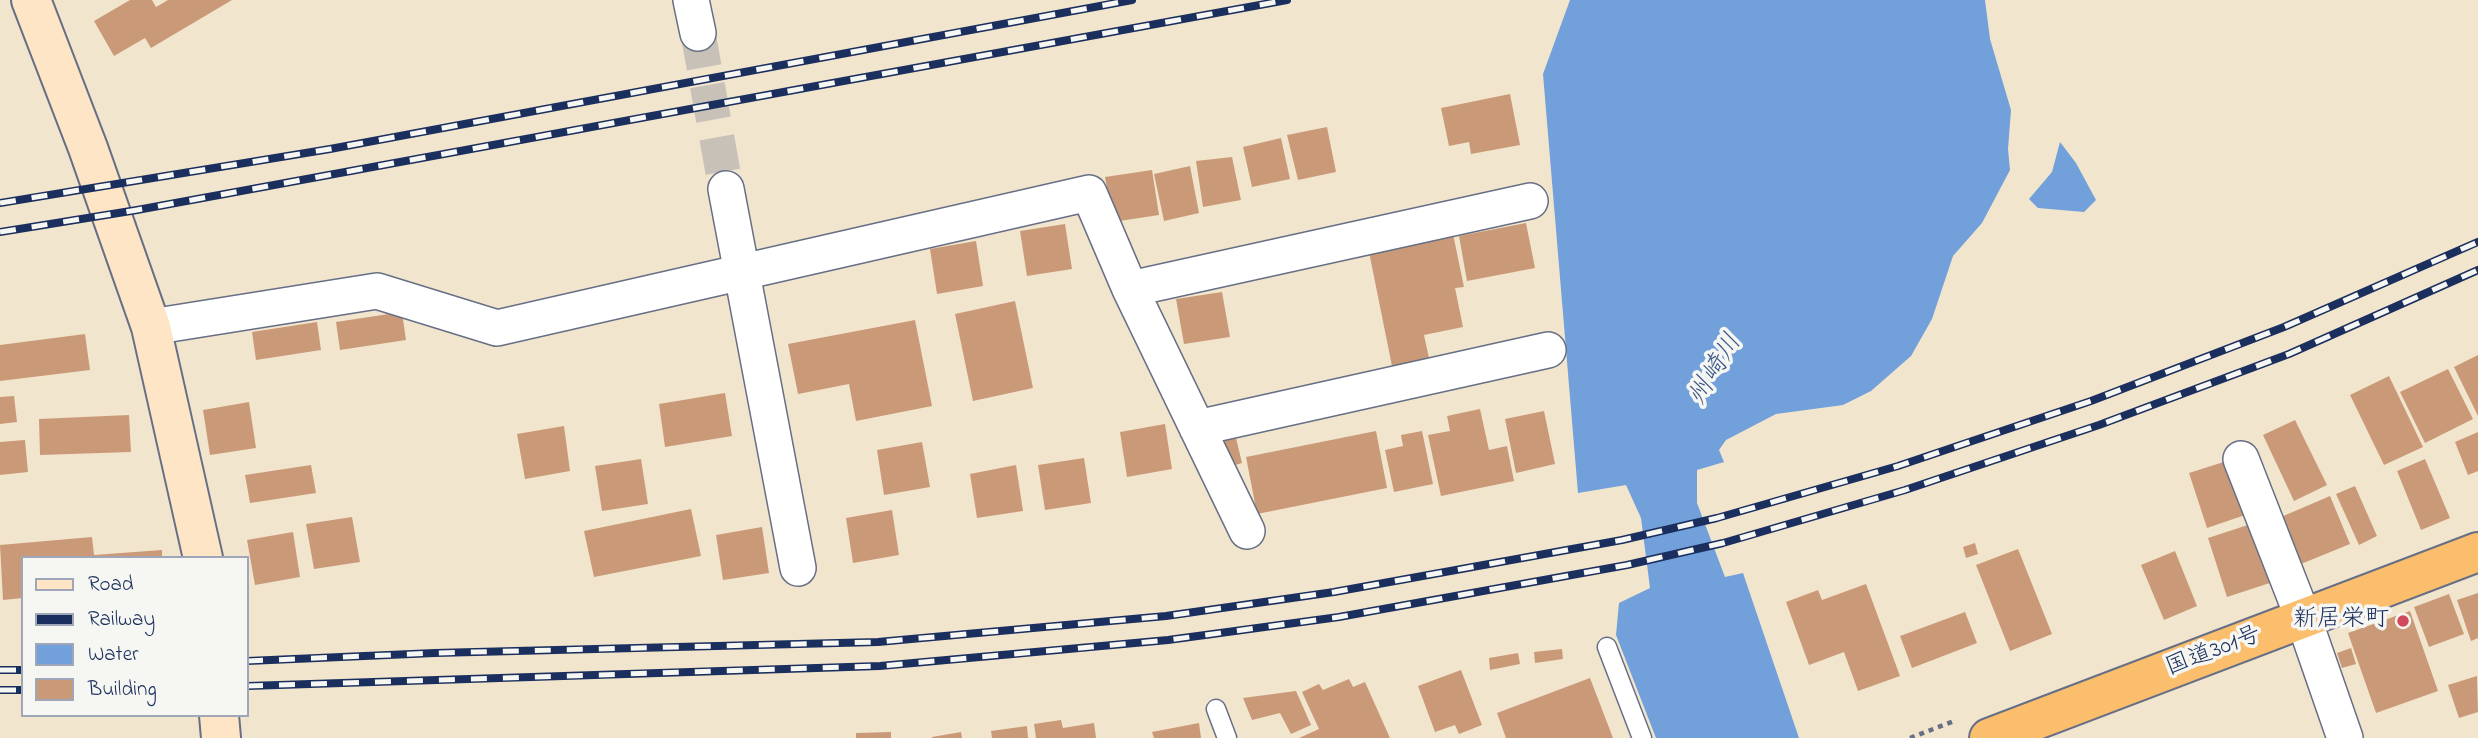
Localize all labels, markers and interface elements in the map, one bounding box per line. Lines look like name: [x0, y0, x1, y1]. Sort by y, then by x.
water label: 州崎川: [1684, 330, 1750, 412]
legend: [21, 556, 248, 717]
text: Road: [88, 570, 134, 600]
text: Railway: [88, 605, 155, 635]
place label: 新居栄町: [2293, 607, 2389, 635]
marker: 新居栄町: [2395, 613, 2411, 629]
street label: 国道301号: [2162, 622, 2266, 684]
text: Water: [88, 640, 139, 670]
text: Building: [88, 675, 157, 705]

